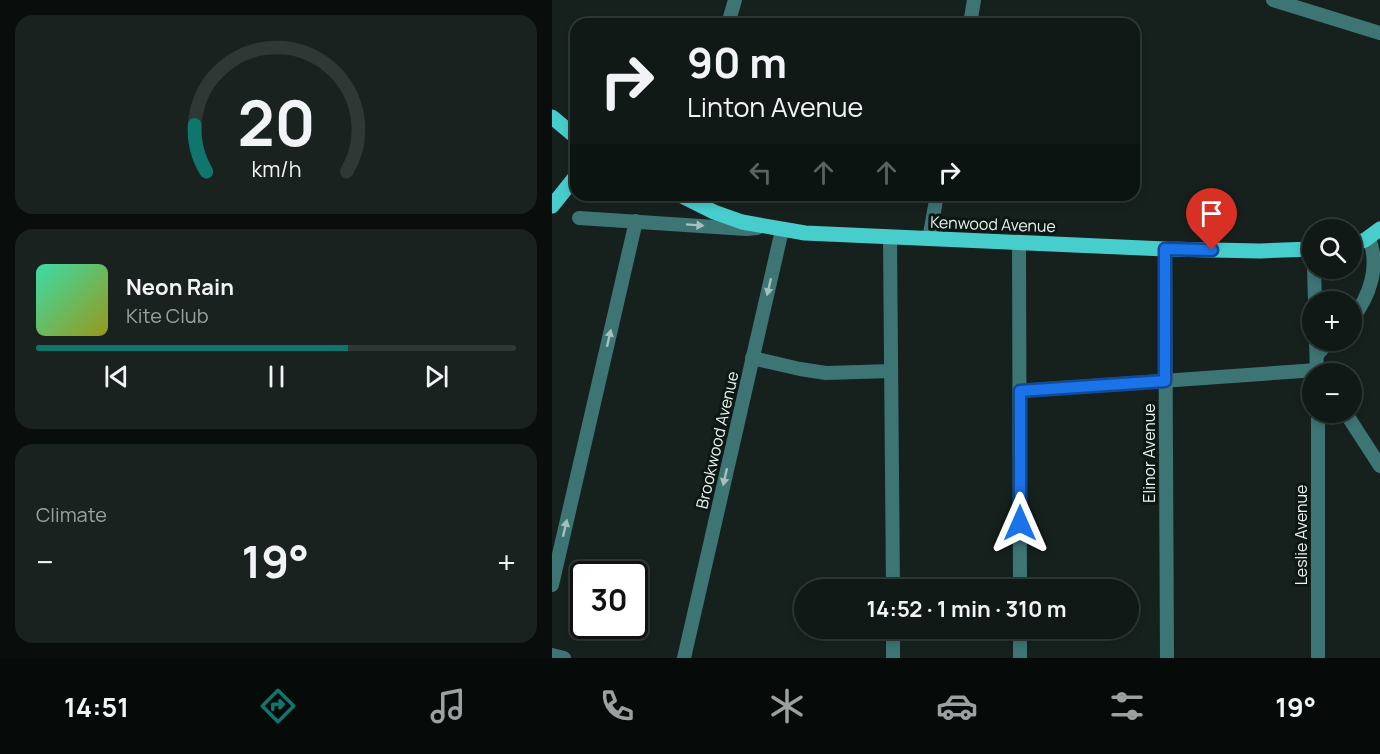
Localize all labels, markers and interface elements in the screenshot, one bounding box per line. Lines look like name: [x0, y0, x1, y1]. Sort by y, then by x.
text: 90 m: [687, 33, 787, 91]
icon: right: [588, 42, 666, 120]
text: 20: [237, 79, 315, 165]
text: Linton Avenue: [687, 88, 863, 125]
text: km/h: [251, 154, 301, 183]
icon: left: [744, 156, 777, 189]
icon: ahead: [807, 156, 840, 189]
icon: ahead: [870, 156, 903, 189]
icon: right: [933, 156, 966, 189]
pin: [1186, 188, 1237, 250]
icon: arrive: [1195, 197, 1228, 230]
street label: Kenwood Avenue: [930, 211, 1056, 237]
map controls: [1302, 219, 1362, 423]
button: search: [1302, 219, 1362, 279]
one-way arrow: [685, 220, 704, 230]
text: Neon Rain: [126, 272, 234, 302]
one-way arrow: [764, 278, 773, 297]
button: +: [1302, 291, 1362, 351]
text: Kite Club: [126, 302, 209, 329]
one-way arrow: [605, 328, 615, 347]
icon: previous: [100, 360, 133, 393]
icon: pause: [260, 360, 293, 393]
icon: next: [420, 360, 453, 393]
button: −: [1302, 363, 1362, 423]
street label: Brookwood Avenue: [690, 369, 744, 511]
street label: Elinor Avenue: [1138, 403, 1160, 503]
one-way arrow: [720, 468, 729, 487]
street label: Leslie Avenue: [1290, 485, 1312, 585]
position arrow: [988, 491, 1052, 555]
text: Climate: [36, 501, 107, 528]
one-way arrow: [561, 518, 571, 537]
text: 19°: [241, 530, 309, 592]
text: −: [36, 539, 54, 584]
text: +: [497, 539, 516, 584]
speed limit sign: 30: [570, 561, 648, 639]
text: 14:52 · 1 min · 310 m: [866, 594, 1067, 624]
icon: directions: [257, 685, 299, 727]
icon: music: [427, 685, 469, 727]
icon: phone: [596, 685, 638, 727]
icon: climate: [766, 685, 808, 727]
icon: car: [936, 685, 978, 727]
icon: filters: [1106, 685, 1148, 727]
text: 14:51: [64, 688, 129, 725]
text: 19°: [1275, 688, 1316, 725]

